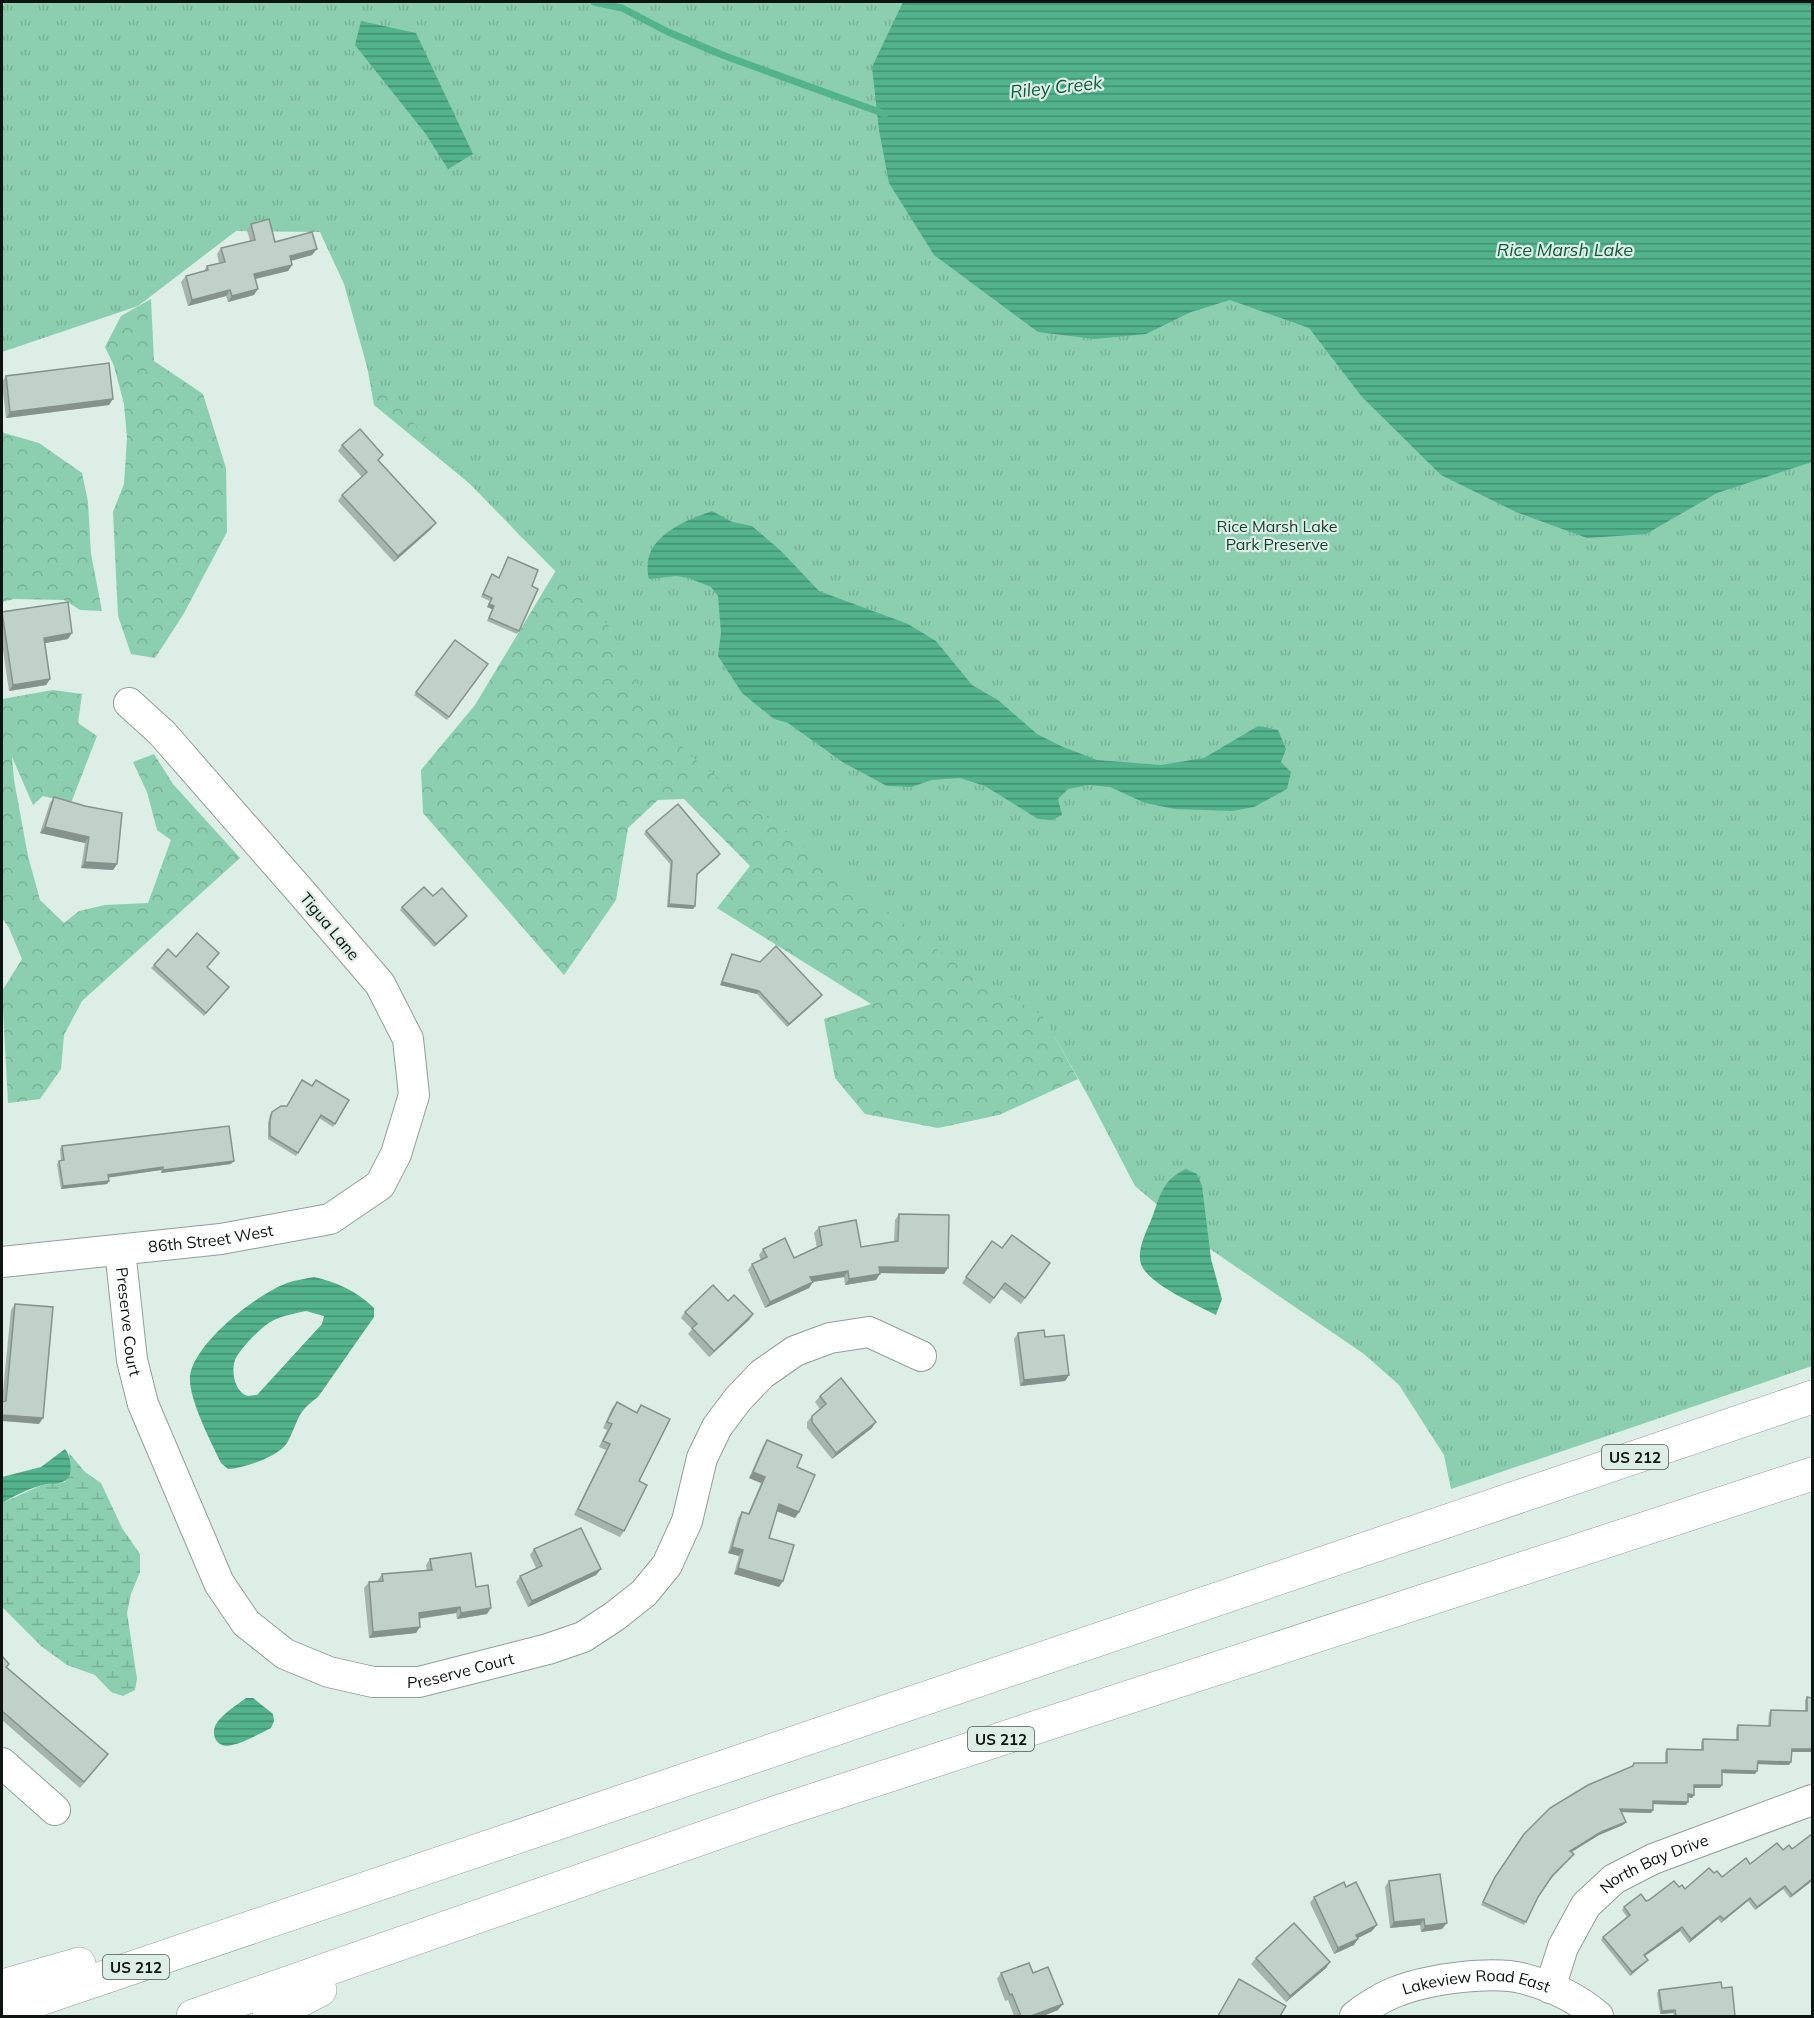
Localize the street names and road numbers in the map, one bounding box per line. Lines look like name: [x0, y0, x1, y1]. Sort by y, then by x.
street label: Tigua Lane: [296, 888, 364, 964]
street label: 86th Street West: [147, 1220, 275, 1257]
street label: Preserve Court: [112, 1266, 146, 1378]
road number: US 212: [1602, 1445, 1668, 1469]
street label: Preserve Court: [407, 1648, 516, 1692]
road number: US 212: [968, 1727, 1034, 1751]
street label: North Bay Drive: [1595, 1829, 1711, 1897]
road number: US 212: [103, 1955, 169, 1979]
street label: Lakeview Road East: [1400, 1965, 1554, 1999]

